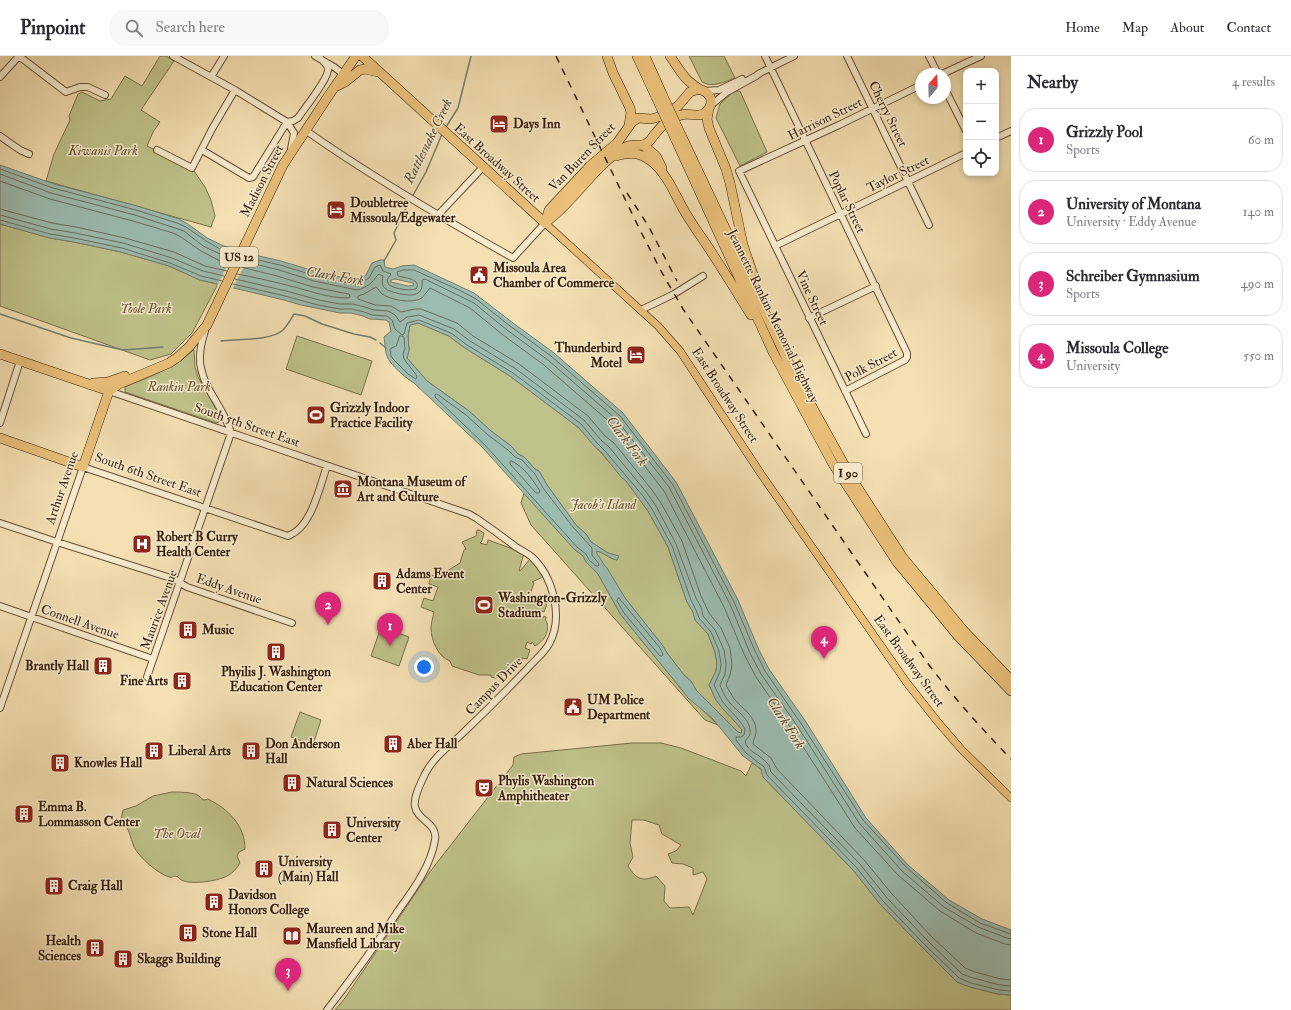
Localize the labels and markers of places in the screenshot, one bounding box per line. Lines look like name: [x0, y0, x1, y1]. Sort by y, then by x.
hotel icon: Days Inn: [488, 113, 510, 135]
place label: Days Inn: [513, 116, 561, 133]
place label: Doubletree Missoula/Edgewater: [349, 195, 457, 227]
hotel icon: Doubletree Missoula/Edgewater: [325, 199, 347, 221]
place label: Missoula Area Chamber of Commerce: [492, 260, 615, 291]
public building icon: Missoula Area Chamber of Commerce: [468, 264, 490, 286]
place label: Thunderbird Motel: [554, 340, 623, 371]
hotel icon: Thunderbird Motel: [625, 344, 647, 366]
place label: Grizzly Indoor Practice Facility: [330, 400, 414, 432]
sports icon: Grizzly Indoor Practice Facility: [305, 404, 327, 426]
place label: Montana Museum of Art and Culture: [356, 474, 468, 505]
museum icon: Montana Museum of Art and Culture: [332, 478, 354, 500]
place label: Robert B Curry Health Center: [156, 529, 239, 560]
hospital icon: Robert B Curry Health Center: [131, 533, 153, 555]
place label: Adams Event Center: [395, 566, 465, 597]
building icon: Adams Event Center: [371, 570, 393, 592]
place label: Washington-Grizzly Stadium: [497, 590, 608, 621]
pin: 2: [315, 592, 341, 625]
sports icon: Washington-Grizzly Stadium: [473, 594, 495, 616]
pin: 1: [377, 613, 403, 646]
building icon: Music: [177, 619, 199, 641]
place label: Music: [201, 622, 235, 638]
pin: 4: [811, 626, 837, 659]
building icon: Phyilis J. Washington Education Center: [265, 641, 287, 663]
building icon: Brantly Hall: [92, 655, 114, 677]
place label: Brantly Hall: [25, 658, 90, 675]
place label: Phyilis J. Washington Education Center: [221, 664, 331, 695]
building icon: Fine Arts: [171, 670, 193, 692]
place label: Fine Arts: [120, 673, 169, 689]
place label: UM Police Department: [587, 692, 651, 724]
public building icon: UM Police Department: [562, 696, 584, 718]
building icon: Aber Hall: [382, 733, 404, 755]
place label: Don Anderson Hall: [265, 736, 341, 767]
place label: Aber Hall: [406, 736, 458, 752]
building icon: Liberal Arts: [143, 740, 165, 762]
building icon: Don Anderson Hall: [240, 740, 262, 762]
place label: Liberal Arts: [168, 743, 231, 759]
building icon: Knowles Hall: [49, 752, 71, 774]
place label: Knowles Hall: [74, 755, 143, 771]
building icon: Natural Sciences: [281, 772, 303, 794]
place label: Phylis Washington Amphitheater: [497, 773, 595, 805]
place label: Natural Sciences: [305, 775, 394, 791]
theatre icon: Phylis Washington Amphitheater: [473, 777, 495, 799]
place label: Emma B. Lommasson Center: [38, 799, 141, 830]
building icon: Emma B. Lommasson Center: [13, 803, 35, 825]
place label: University Center: [346, 815, 402, 846]
building icon: University Center: [321, 819, 343, 841]
place label: University (Main) Hall: [278, 854, 339, 885]
building icon: University (Main) Hall: [253, 858, 275, 880]
building icon: Craig Hall: [43, 875, 65, 897]
place label: Craig Hall: [68, 878, 124, 895]
place label: Davidson Honors College: [228, 887, 310, 919]
building icon: Davidson Honors College: [203, 891, 225, 913]
place label: Maureen and Mike Mansfield Library: [305, 921, 405, 953]
building icon: Stone Hall: [177, 922, 199, 944]
place label: Stone Hall: [202, 925, 258, 941]
library icon: Maureen and Mike Mansfield Library: [281, 925, 303, 947]
place label: Health Sciences: [38, 933, 82, 964]
building icon: Health Sciences: [84, 937, 106, 959]
building icon: Skaggs Building: [112, 948, 134, 970]
place label: Skaggs Building: [137, 951, 221, 968]
pin: 3: [275, 958, 301, 991]

